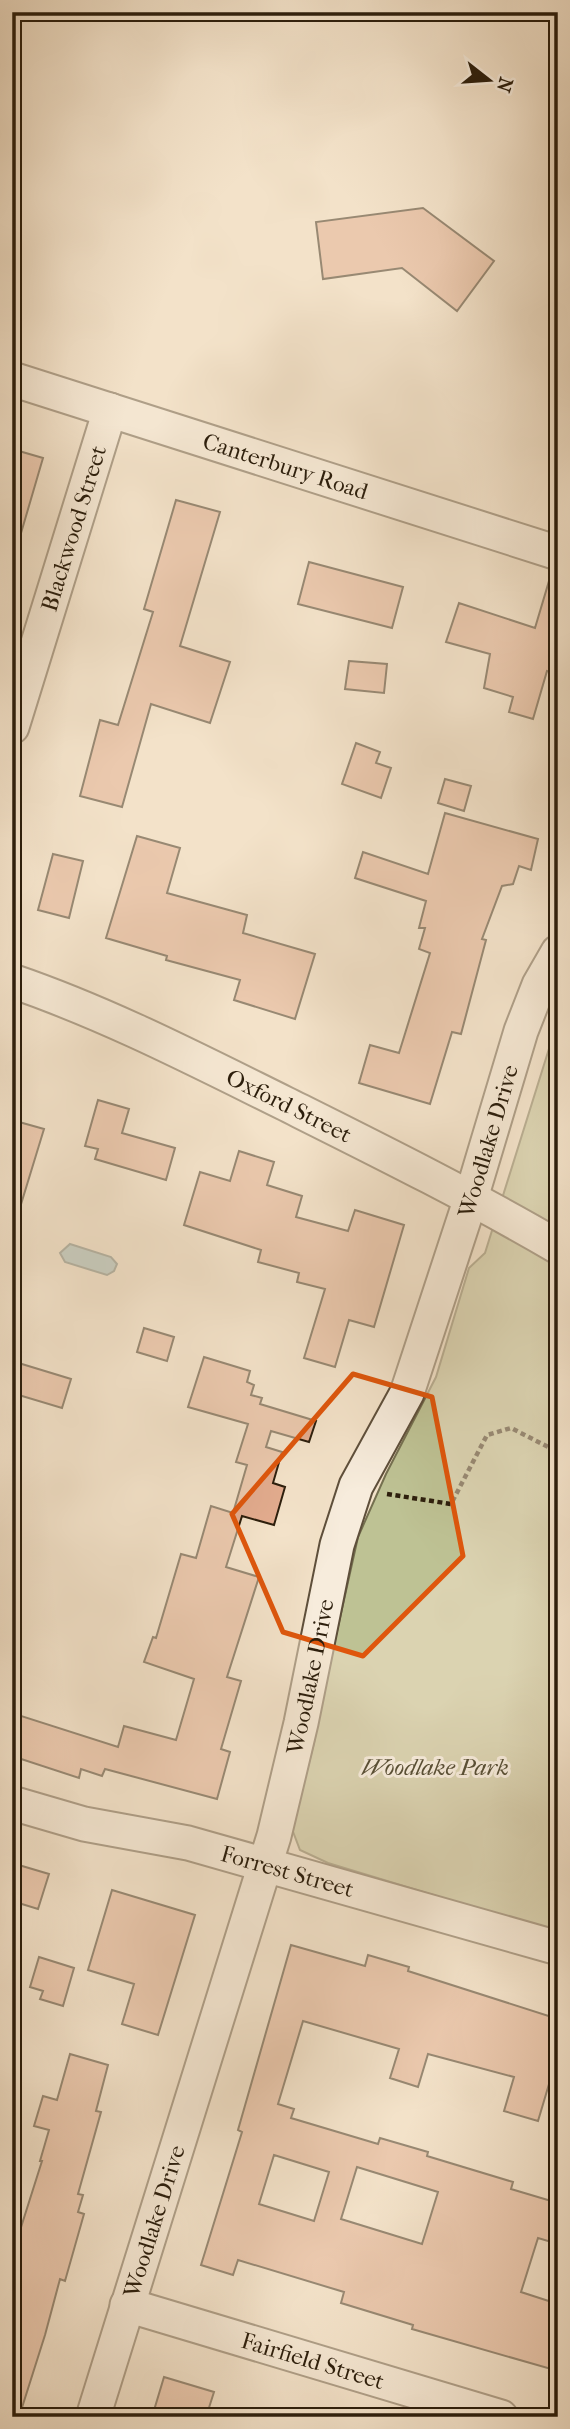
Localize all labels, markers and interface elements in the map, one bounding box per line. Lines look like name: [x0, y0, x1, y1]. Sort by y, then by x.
north arrow: [454, 46, 524, 116]
text: N: [492, 75, 517, 95]
street label: Canterbury Road: [199, 427, 372, 505]
street label: Blackwood Street: [35, 442, 112, 615]
street label: Woodlake Drive: [452, 1062, 524, 1222]
street label: Oxford Street: [222, 1063, 356, 1148]
street label: Woodlake Drive: [280, 1597, 339, 1758]
park label: Woodlake Park: [361, 1754, 509, 1781]
street label: Forrest Street: [218, 1840, 357, 1903]
street label: Woodlake Drive: [117, 2142, 190, 2302]
street label: Fairfield Street: [238, 2326, 388, 2395]

